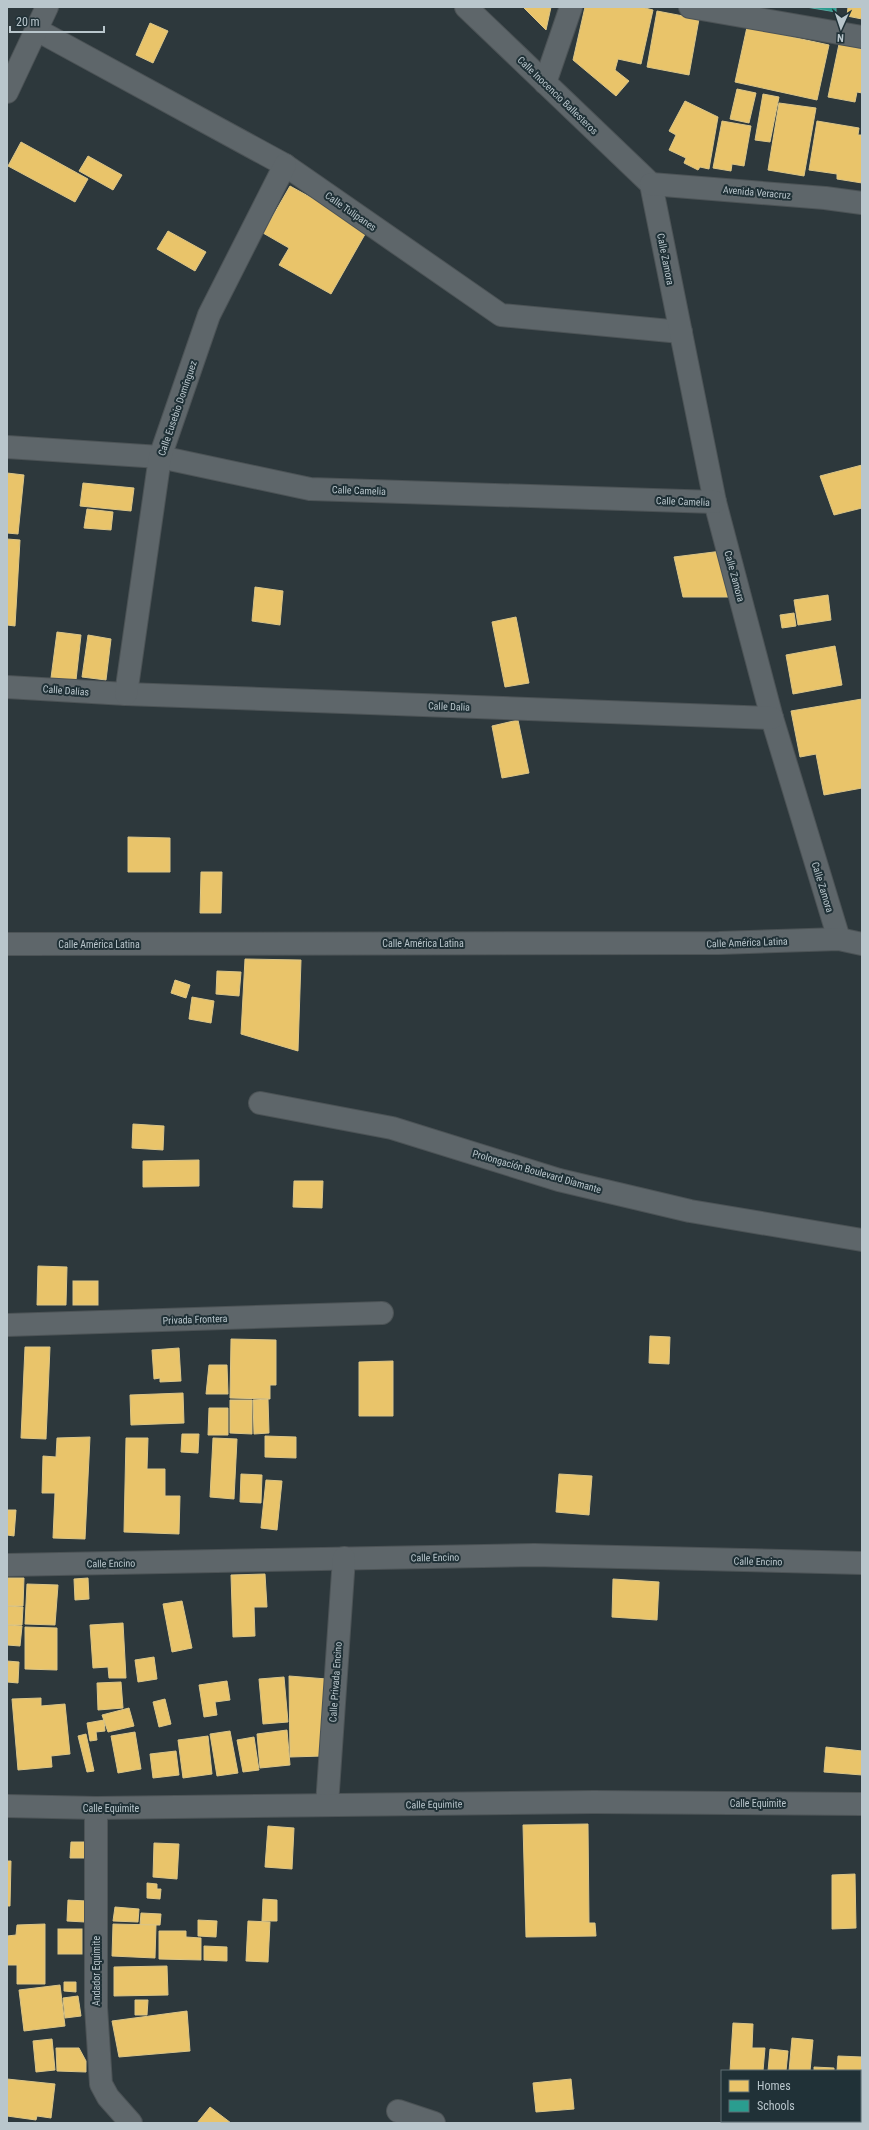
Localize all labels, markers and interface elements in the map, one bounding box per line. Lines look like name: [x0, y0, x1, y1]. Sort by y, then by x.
scale bar: [10, 8, 104, 34]
north arrow: [821, 8, 861, 48]
text: 20 m: [16, 15, 40, 29]
text: N: [837, 31, 844, 44]
street label: Calle Inocencio Ballesteros: [515, 54, 600, 137]
street label: Avenida Veracruz: [722, 184, 791, 201]
street label: Calle Tulipanes: [323, 190, 379, 233]
street label: Calle Zamora: [655, 232, 676, 286]
street label: Calle Eusebio Domínguez: [156, 359, 199, 457]
street label: Calle Camelia: [332, 484, 386, 497]
street label: Calle Camelia: [656, 495, 710, 508]
street label: Calle Zamora: [722, 549, 747, 603]
street label: Calle Dalias: [42, 683, 90, 698]
street label: Calle Dalia: [428, 700, 470, 713]
street label: Calle Zamora: [810, 861, 835, 914]
street label: Calle América Latina: [706, 936, 788, 949]
street label: Calle América Latina: [382, 938, 464, 949]
street label: Calle América Latina: [58, 939, 140, 950]
street label: Prolongación Boulevard Diamante: [471, 1148, 603, 1195]
street label: Privada Frontera: [162, 1313, 228, 1326]
street label: Calle Encino: [411, 1552, 459, 1563]
street label: Calle Encino: [734, 1556, 782, 1567]
street label: Calle Encino: [87, 1558, 135, 1569]
street label: Calle Privada Encino: [327, 1641, 344, 1723]
street label: Calle Equimite: [730, 1798, 787, 1809]
street label: Calle Equimite: [406, 1799, 463, 1810]
street label: Calle Equimite: [83, 1803, 140, 1814]
street label: Andador Equimite: [91, 1936, 102, 2006]
legend: [721, 2070, 861, 2122]
text: Homes: [757, 2079, 791, 2093]
text: Schools: [757, 2099, 795, 2113]

